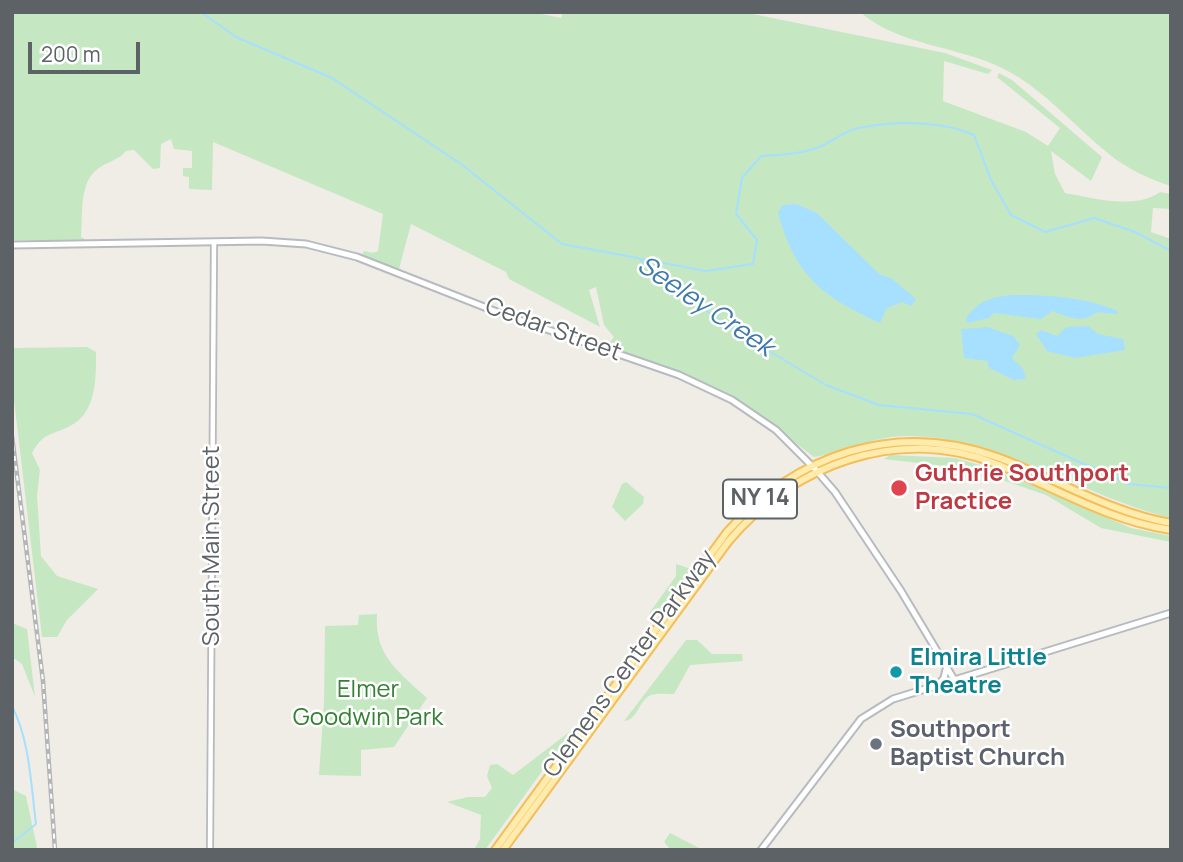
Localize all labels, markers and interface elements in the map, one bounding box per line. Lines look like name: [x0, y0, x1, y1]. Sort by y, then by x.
scale bar: [32, 28, 144, 72]
text: 200 m: [41, 40, 101, 68]
water label: Seeley Creek: [631, 250, 779, 364]
street label: Cedar Street: [481, 292, 625, 368]
street label: South Main Street: [198, 446, 226, 646]
place label: Guthrie Southport Practice: [915, 460, 1129, 516]
marker: Guthrie Southport Practice: [889, 478, 909, 498]
road number: NY 14: [723, 480, 797, 519]
street label: Clemens Center Parkway: [538, 544, 722, 784]
place label: Elmira Little Theatre: [910, 644, 1047, 700]
marker: Elmira Little Theatre: [888, 664, 904, 680]
park label: Elmer Goodwin Park: [293, 676, 443, 732]
place label: Southport Baptist Church: [890, 716, 1065, 772]
marker: Southport Baptist Church: [868, 736, 884, 752]

